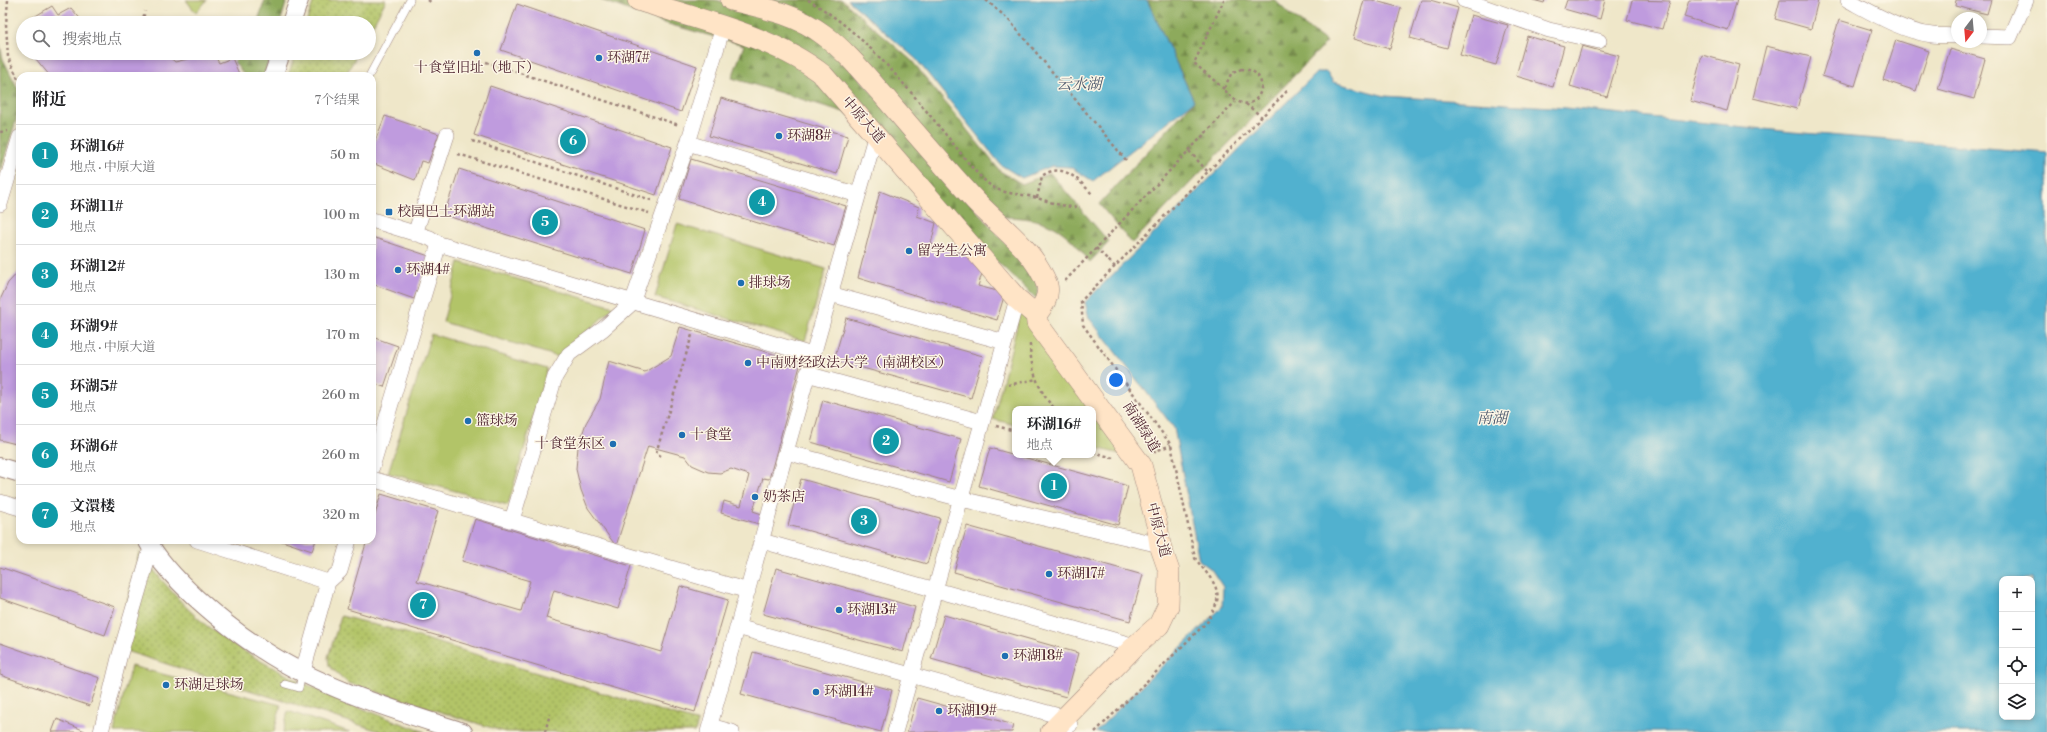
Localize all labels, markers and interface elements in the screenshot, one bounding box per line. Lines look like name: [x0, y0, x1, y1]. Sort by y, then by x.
north arrow: [1951, 12, 1987, 48]
search box: [16, 16, 376, 60]
icon: search: [30, 27, 52, 49]
text: 搜索地点: [62, 30, 122, 49]
marker: 十食堂旧址（地下）: [472, 48, 482, 58]
place label: 环湖7#: [607, 49, 650, 67]
marker: 环湖7#: [594, 53, 604, 63]
place label: 十食堂旧址（地下）: [414, 59, 540, 77]
water label: 云水湖: [1056, 75, 1104, 94]
text: 附近: [32, 89, 66, 111]
text: 7个结果: [314, 92, 360, 108]
street label: 中原大道: [838, 93, 888, 147]
pin: 6: [560, 126, 586, 156]
place label: 环湖8#: [787, 127, 832, 145]
marker: 环湖8#: [774, 131, 784, 141]
text: 环湖16#: [70, 137, 124, 156]
text: 1: [42, 147, 48, 163]
text: 50 m: [330, 147, 360, 163]
text: 地点 · 中原大道: [70, 159, 156, 175]
pin: 4: [749, 187, 775, 217]
text: 环湖11#: [70, 197, 123, 216]
place label: 校园巴士环湖站: [397, 203, 495, 221]
text: 2: [41, 207, 49, 223]
text: 100 m: [324, 207, 360, 223]
marker: 校园巴士环湖站: [384, 207, 394, 217]
pin: 5: [532, 207, 558, 237]
text: 地点: [70, 219, 96, 235]
place label: 留学生公寓: [917, 242, 987, 260]
marker: 留学生公寓: [904, 246, 914, 256]
text: 环湖12#: [70, 257, 125, 276]
place label: 环湖4#: [406, 261, 450, 279]
marker: 环湖4#: [393, 265, 403, 275]
text: 3: [41, 267, 49, 283]
text: 130 m: [325, 267, 360, 283]
place label: 排球场: [749, 274, 791, 292]
marker: 排球场: [736, 278, 746, 288]
text: 地点: [70, 279, 96, 295]
text: 环湖9#: [70, 317, 118, 336]
text: 4: [41, 327, 49, 343]
text: 170 m: [326, 327, 360, 343]
text: 地点 · 中原大道: [70, 339, 156, 355]
place label: 中南财经政法大学（南湖校区）: [756, 354, 952, 372]
marker: 中南财经政法大学（南湖校区）: [743, 358, 753, 368]
your location: [1106, 370, 1126, 390]
text: 环湖5#: [70, 377, 118, 396]
text: 5: [41, 387, 49, 403]
text: 260 m: [322, 387, 360, 403]
street label: 南湖绿道: [1119, 398, 1163, 456]
text: 地点: [70, 399, 96, 415]
popup: [1012, 406, 1096, 458]
water label: 南湖: [1477, 409, 1510, 428]
place label: 篮球场: [476, 412, 518, 430]
text: 环湖16#: [1027, 415, 1081, 434]
marker: 篮球场: [463, 416, 473, 426]
place label: 十食堂: [690, 426, 732, 444]
pin: 2: [873, 426, 899, 456]
marker: 十食堂: [677, 430, 687, 440]
place label: 十食堂东区: [535, 435, 605, 453]
text: 环湖6#: [70, 437, 118, 456]
text: 地点: [1027, 437, 1053, 453]
marker: 十食堂东区: [608, 439, 618, 449]
text: 6: [41, 447, 49, 463]
text: 260 m: [322, 447, 360, 463]
text: 地点: [70, 459, 96, 475]
pin: 1: [1041, 471, 1067, 501]
place label: 奶茶店: [763, 488, 805, 506]
marker: 奶茶店: [750, 492, 760, 502]
text: 文澴楼: [70, 497, 115, 516]
street label: 中原大道: [1142, 501, 1174, 559]
pin: 3: [851, 506, 877, 536]
text: 7: [41, 507, 49, 523]
text: 320 m: [323, 507, 360, 523]
text: 地点: [70, 519, 96, 535]
place label: 环湖17#: [1057, 565, 1105, 583]
marker: 环湖17#: [1044, 569, 1054, 579]
map controls: [1999, 576, 2035, 720]
button: +: [1999, 576, 2035, 612]
pin: 7: [410, 590, 436, 620]
place label: 环湖13#: [847, 601, 897, 619]
marker: 环湖13#: [834, 605, 844, 615]
button: −: [1999, 612, 2035, 648]
place label: 环湖18#: [1013, 647, 1063, 665]
button: locate: [1999, 648, 2035, 684]
marker: 环湖18#: [1000, 651, 1010, 661]
place label: 环湖足球场: [174, 676, 244, 694]
marker: 环湖足球场: [161, 680, 171, 690]
place label: 环湖14#: [824, 683, 874, 701]
button: layers: [1999, 684, 2035, 720]
marker: 环湖14#: [811, 687, 821, 697]
place label: 环湖19#: [947, 702, 997, 720]
marker: 环湖19#: [934, 706, 944, 716]

